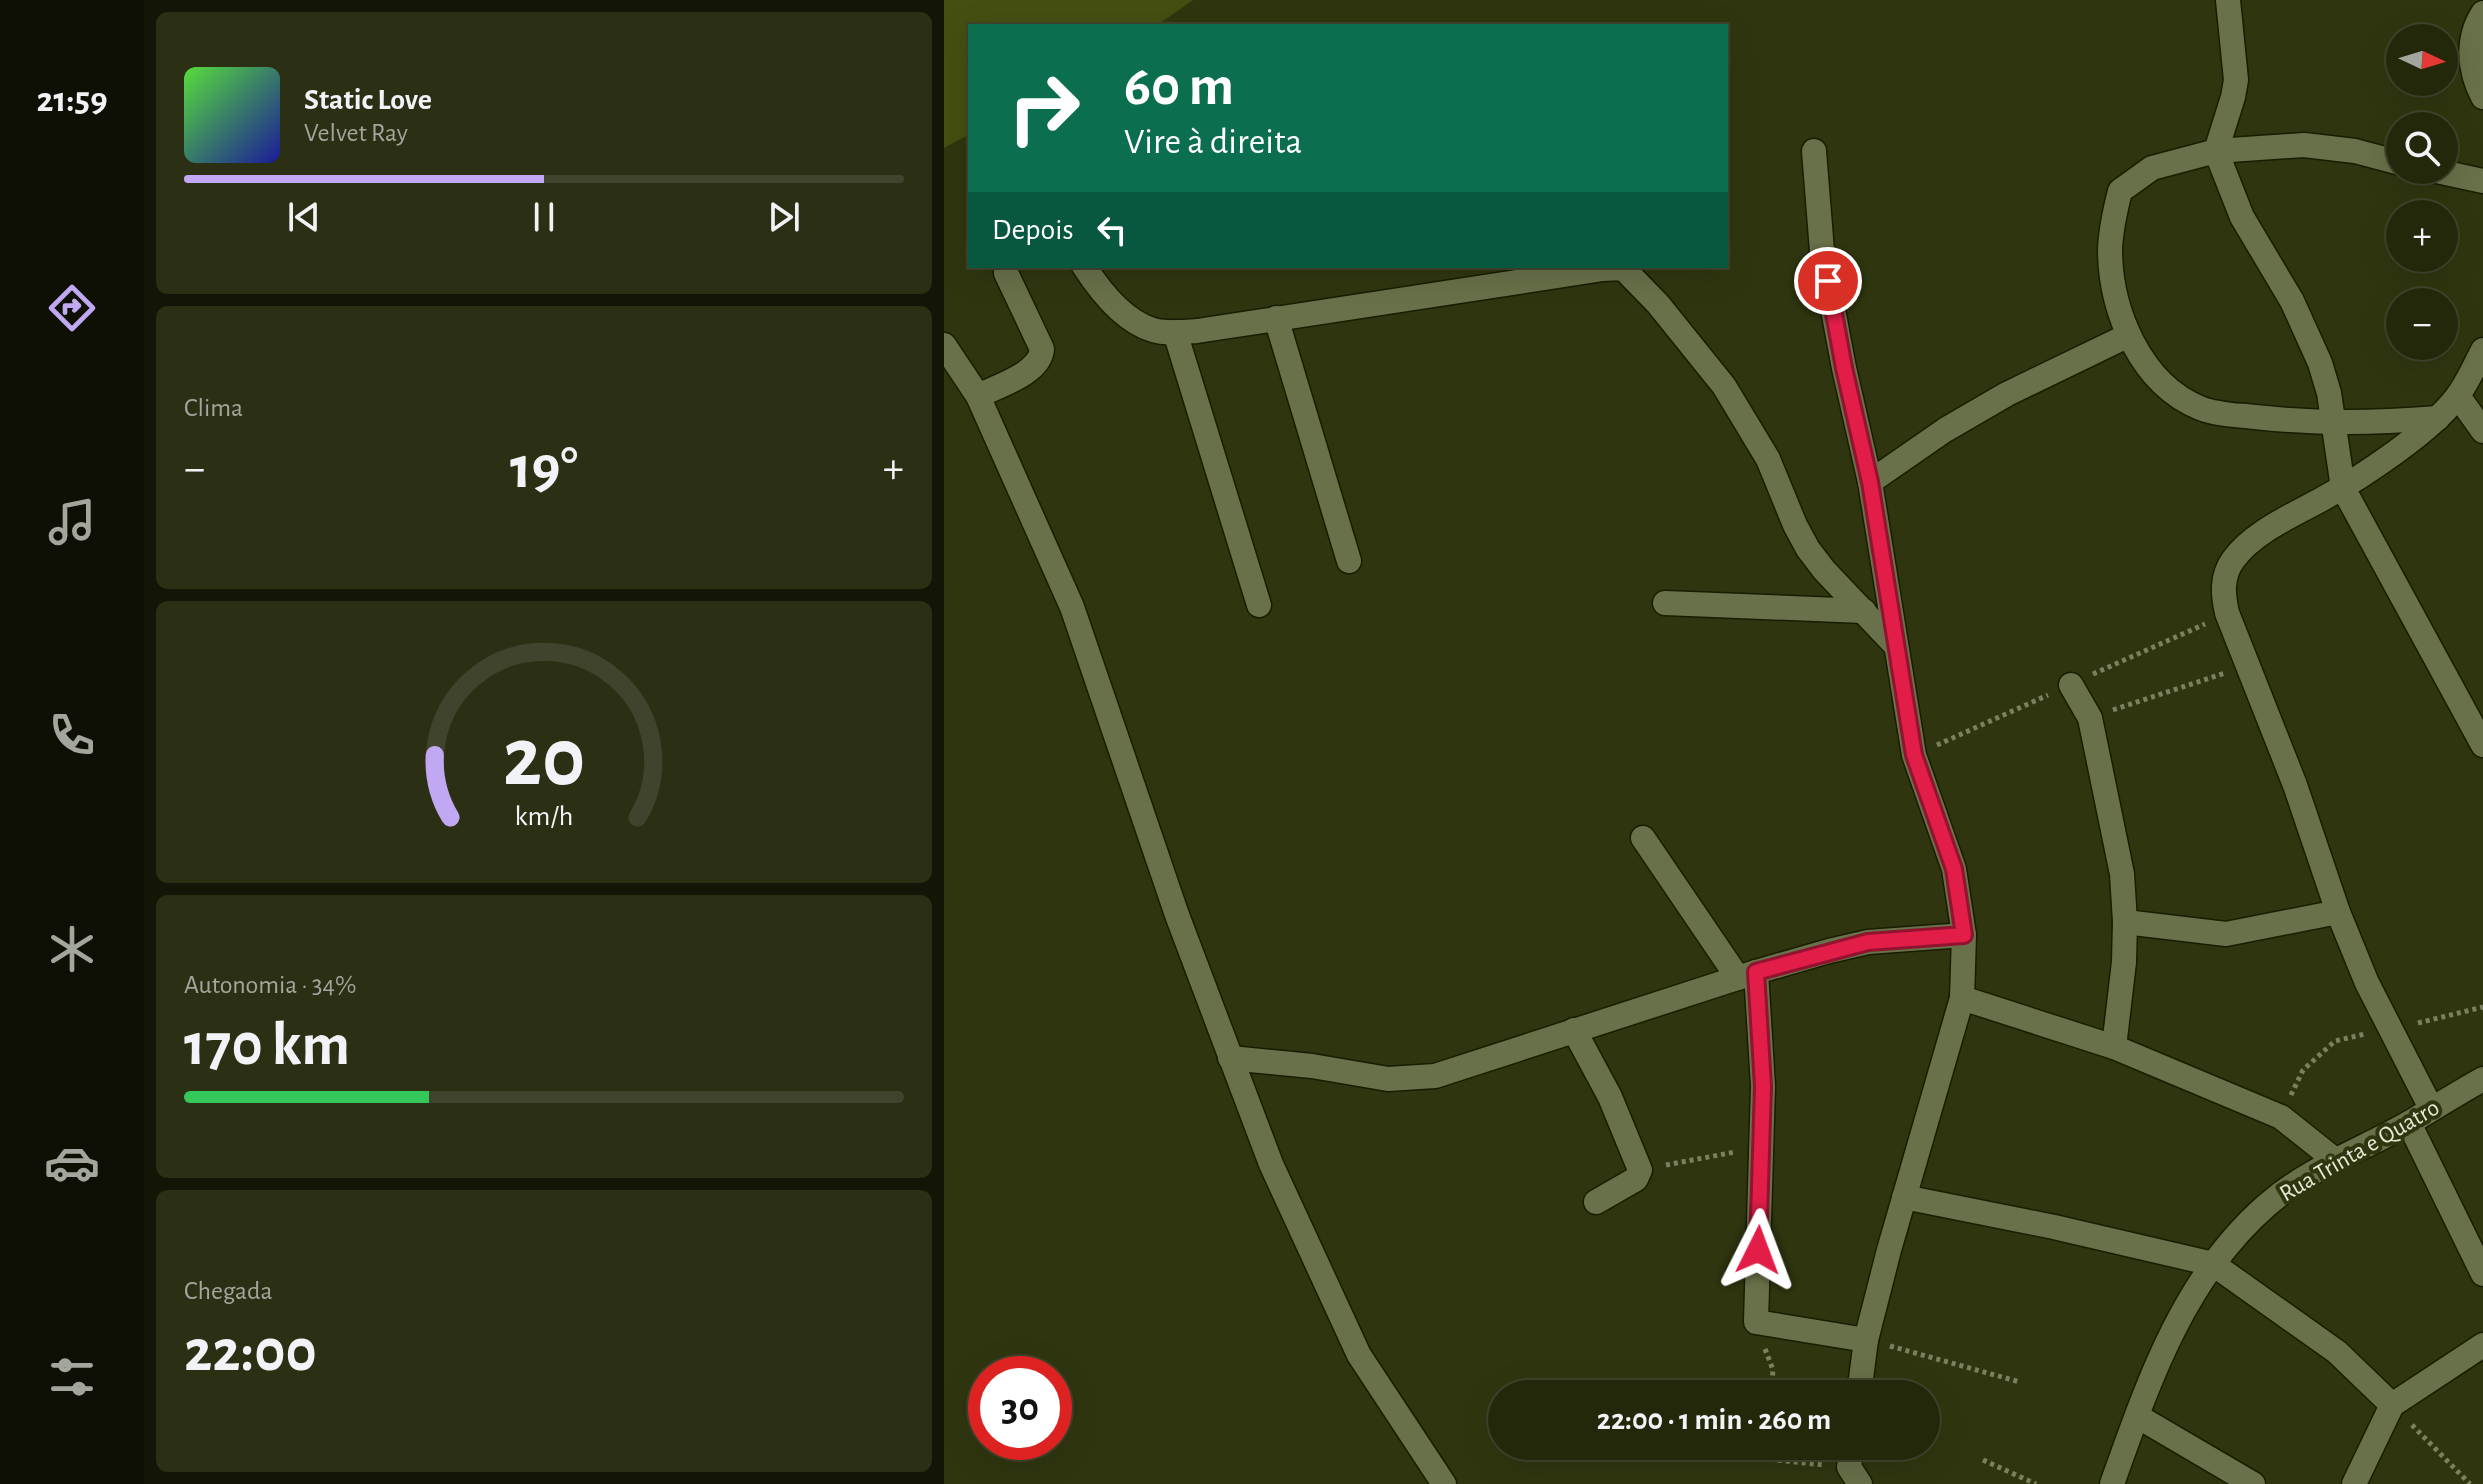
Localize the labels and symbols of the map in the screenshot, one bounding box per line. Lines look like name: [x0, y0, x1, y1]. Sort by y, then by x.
north arrow: [2386, 24, 2458, 96]
pin: [1794, 247, 1862, 315]
street label: Rua Trinta e Quatro: [2276, 1096, 2443, 1206]
position arrow: [1716, 1208, 1800, 1292]
speed limit sign: 30: [968, 1356, 1072, 1460]

